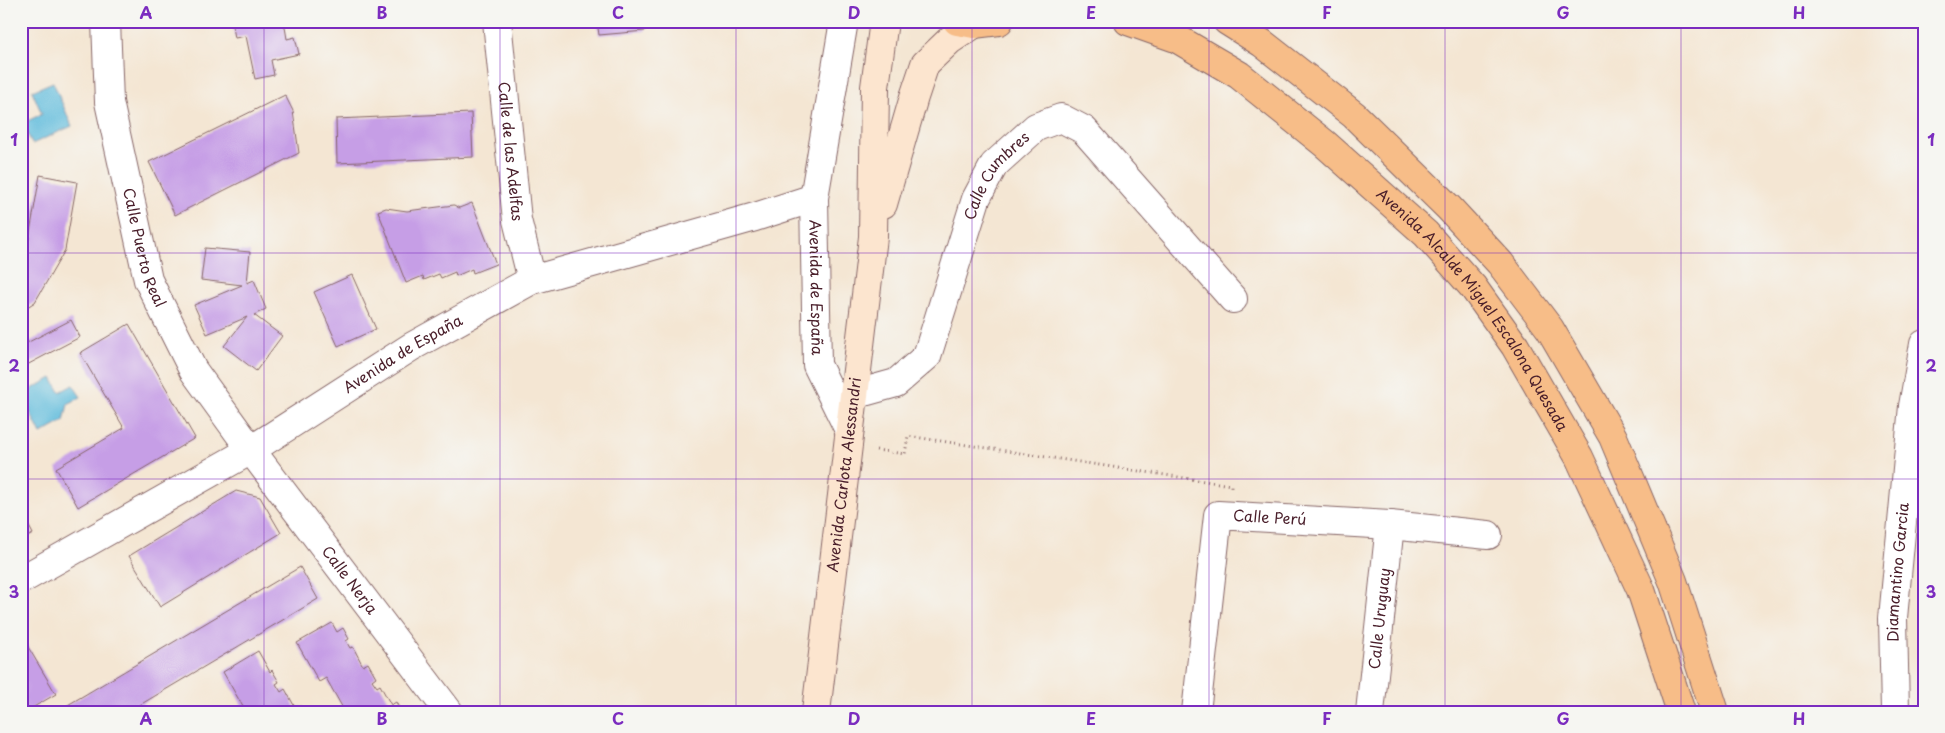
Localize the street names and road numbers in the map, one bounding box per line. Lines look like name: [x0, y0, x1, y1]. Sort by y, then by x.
street label: Calle de las Adelfas: [493, 80, 530, 222]
street label: Calle Cumbres: [957, 125, 1034, 223]
street label: Avenida Alcalde Miguel Escalona Quesada: [1372, 182, 1575, 436]
street label: Calle Puerto Real: [118, 185, 173, 311]
street label: Avenida de España: [804, 219, 830, 356]
street label: Avenida de España: [338, 308, 467, 398]
street label: Avenida Carlota Alessandri: [820, 376, 866, 573]
street label: Diamantino Garcia: [1880, 501, 1914, 642]
street label: Calle Perú: [1232, 503, 1307, 530]
street label: Calle Nerja: [317, 540, 385, 619]
street label: Calle Uruguay: [1362, 566, 1395, 670]

